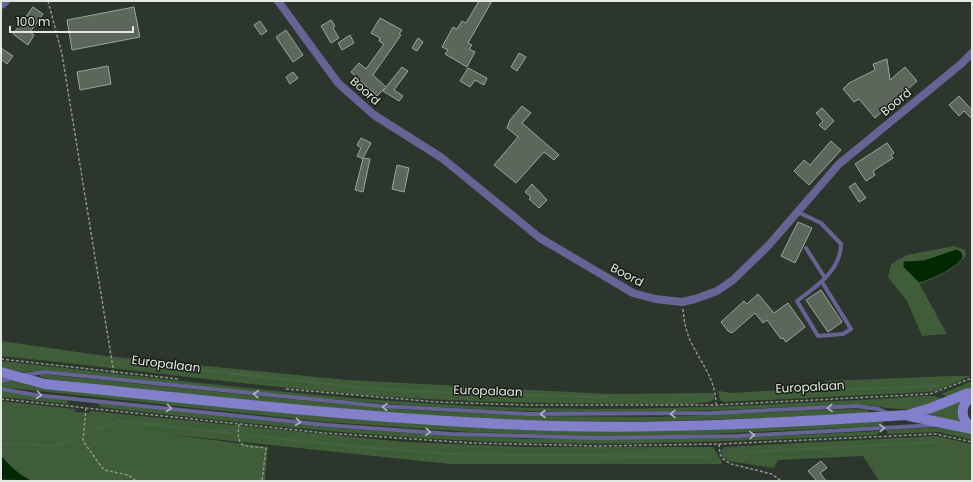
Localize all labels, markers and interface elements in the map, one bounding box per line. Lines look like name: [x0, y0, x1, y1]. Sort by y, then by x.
scale bar: [10, 8, 133, 34]
text: 100 m: [16, 13, 50, 30]
street label: Boord: [347, 72, 384, 109]
street label: Boord: [877, 84, 915, 119]
street label: Boord: [608, 259, 647, 290]
street label: Europalaan: [131, 351, 201, 376]
street label: Europalaan: [775, 376, 845, 397]
street label: Europalaan: [453, 381, 523, 400]
one-way arrow: [253, 389, 259, 398]
one-way arrow: [36, 390, 42, 399]
one-way arrow: [382, 402, 388, 411]
one-way arrow: [827, 403, 833, 412]
one-way arrow: [166, 404, 172, 413]
one-way arrow: [540, 410, 546, 418]
one-way arrow: [670, 410, 676, 418]
one-way arrow: [295, 417, 301, 426]
one-way arrow: [879, 424, 885, 432]
one-way arrow: [425, 428, 431, 437]
one-way arrow: [749, 431, 755, 440]

